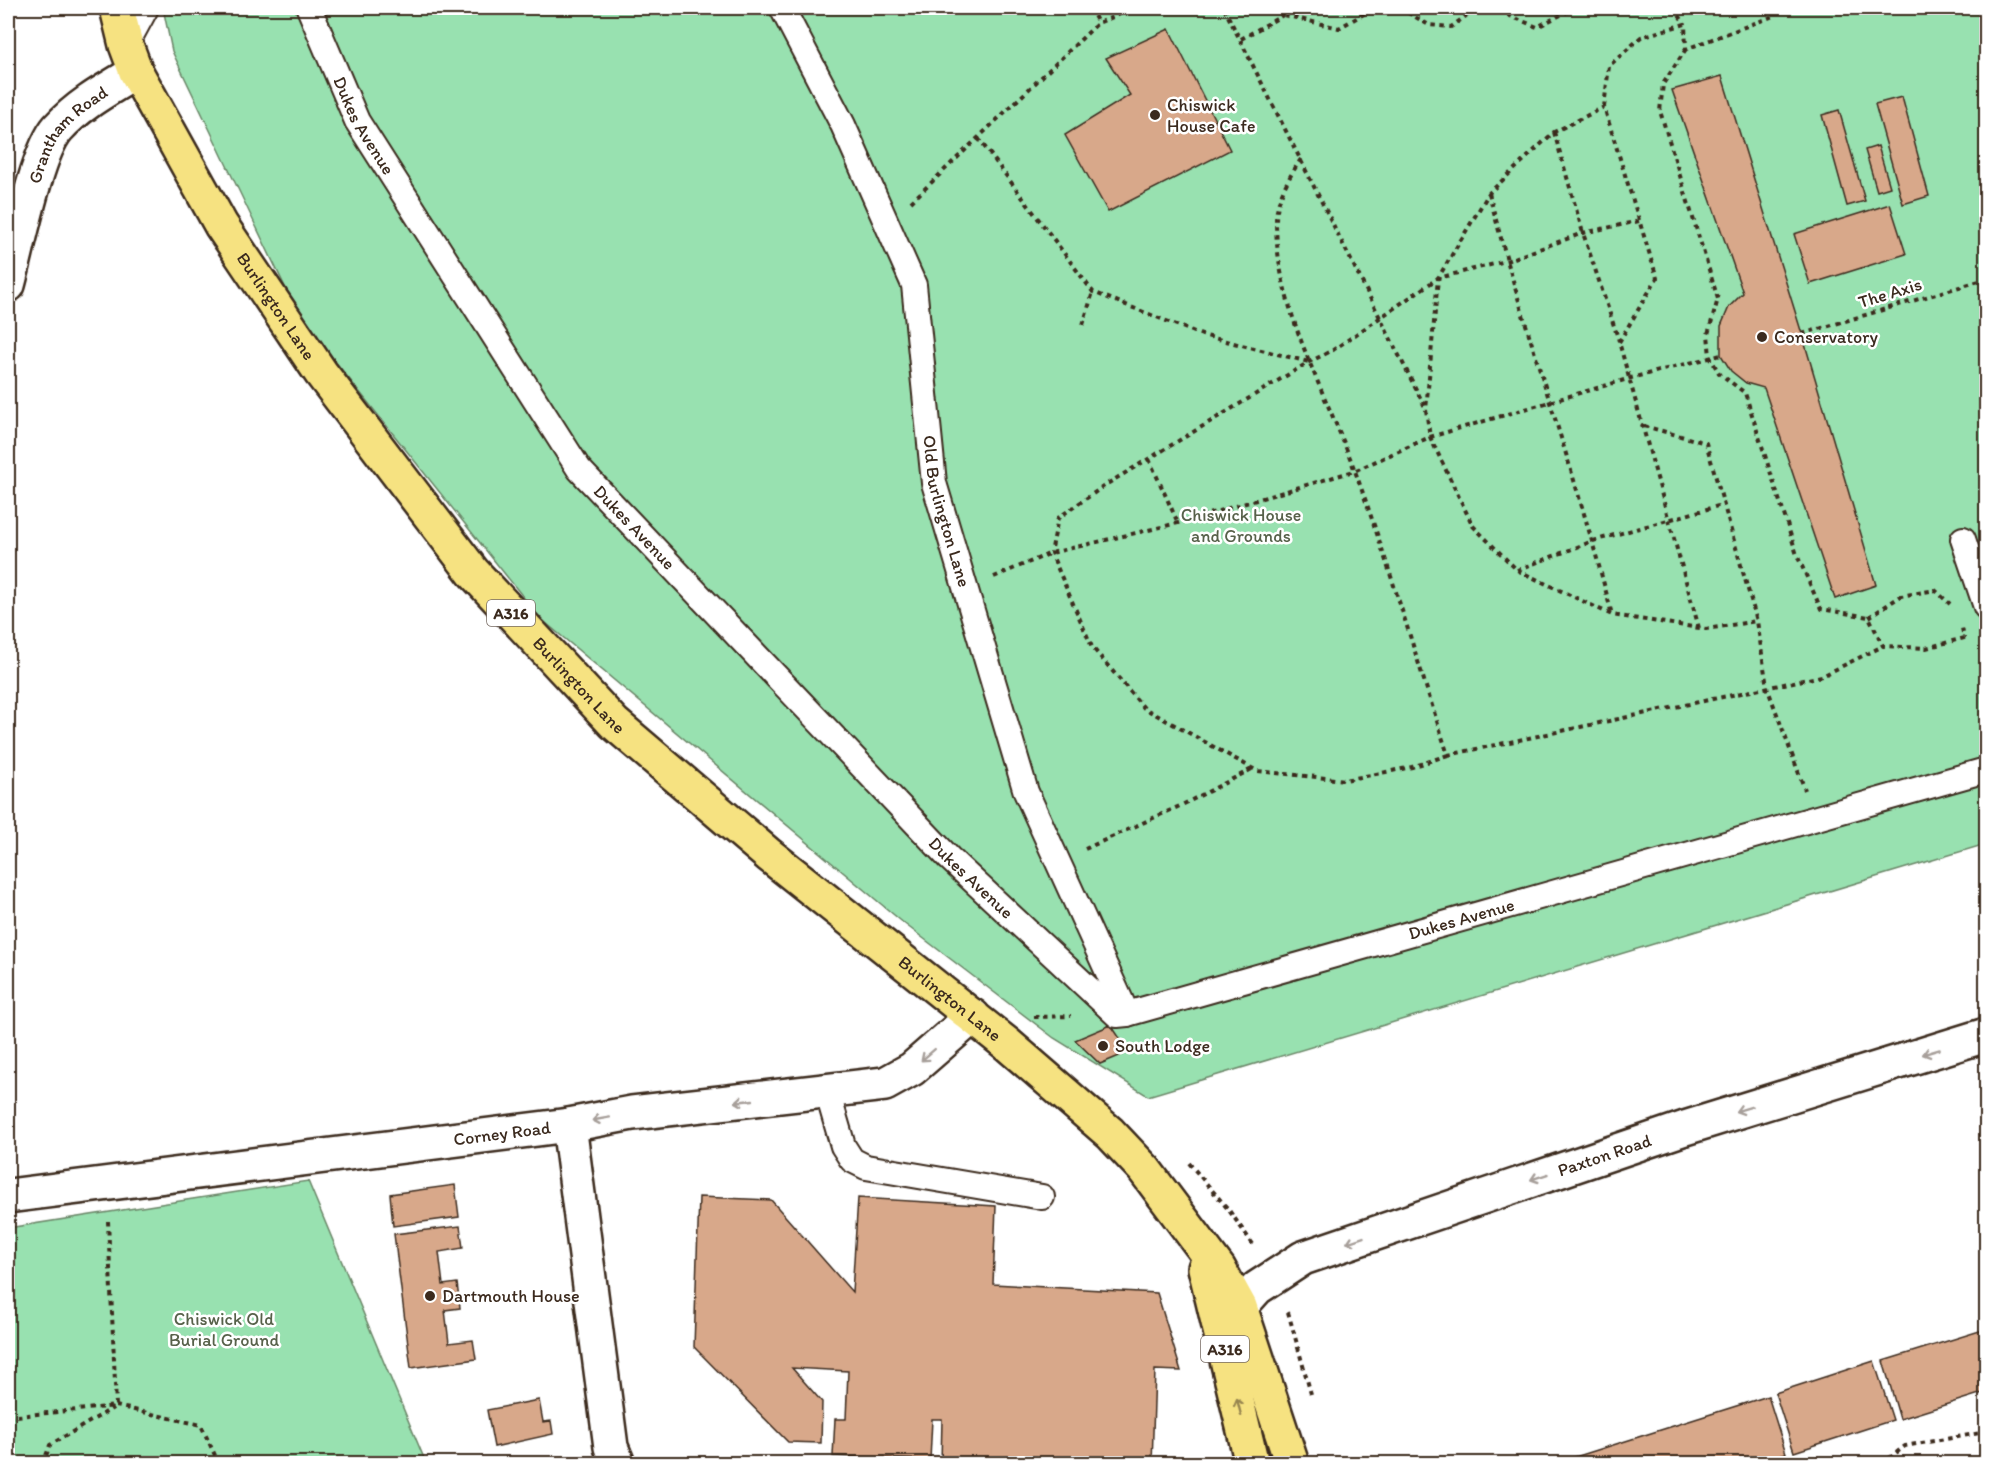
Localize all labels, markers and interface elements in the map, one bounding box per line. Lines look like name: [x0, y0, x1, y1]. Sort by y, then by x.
street label: Dukes Avenue: [328, 73, 400, 179]
street label: Grantham Road: [23, 81, 112, 186]
place label: Chiswick House Cafe: [1167, 94, 1256, 137]
marker: Chiswick House Cafe: [1148, 108, 1162, 122]
street label: Burlington Lane: [232, 248, 320, 364]
street label: The Axis: [1856, 273, 1924, 313]
place label: Conservatory: [1774, 326, 1878, 348]
marker: Conservatory: [1755, 330, 1769, 344]
street label: Old Burlington Lane: [918, 434, 975, 590]
street label: Dukes Avenue: [589, 480, 680, 574]
park label: Chiswick House and Grounds: [1181, 504, 1301, 547]
road number: A316: [487, 600, 535, 626]
street label: Burlington Lane: [528, 632, 630, 739]
street label: Dukes Avenue: [924, 832, 1018, 923]
street label: Dukes Avenue: [1406, 894, 1517, 945]
street label: Burlington Lane: [894, 951, 1006, 1046]
place label: South Lodge: [1115, 1035, 1210, 1057]
marker: South Lodge: [1096, 1039, 1110, 1053]
one-way arrow: [921, 1047, 937, 1061]
one-way arrow: [1922, 1047, 1941, 1058]
one-way arrow: [734, 1095, 754, 1106]
one-way arrow: [1735, 1105, 1754, 1116]
one-way arrow: [591, 1114, 611, 1125]
street label: Corney Road: [452, 1116, 552, 1151]
street label: Paxton Road: [1555, 1129, 1654, 1181]
one-way arrow: [1530, 1173, 1549, 1184]
one-way arrow: [1346, 1235, 1365, 1246]
place label: Dartmouth House: [442, 1285, 580, 1307]
marker: Dartmouth House: [423, 1289, 437, 1303]
park label: Chiswick Old Burial Ground: [169, 1308, 279, 1351]
road number: A316: [1201, 1336, 1249, 1362]
one-way arrow: [1232, 1397, 1244, 1416]

